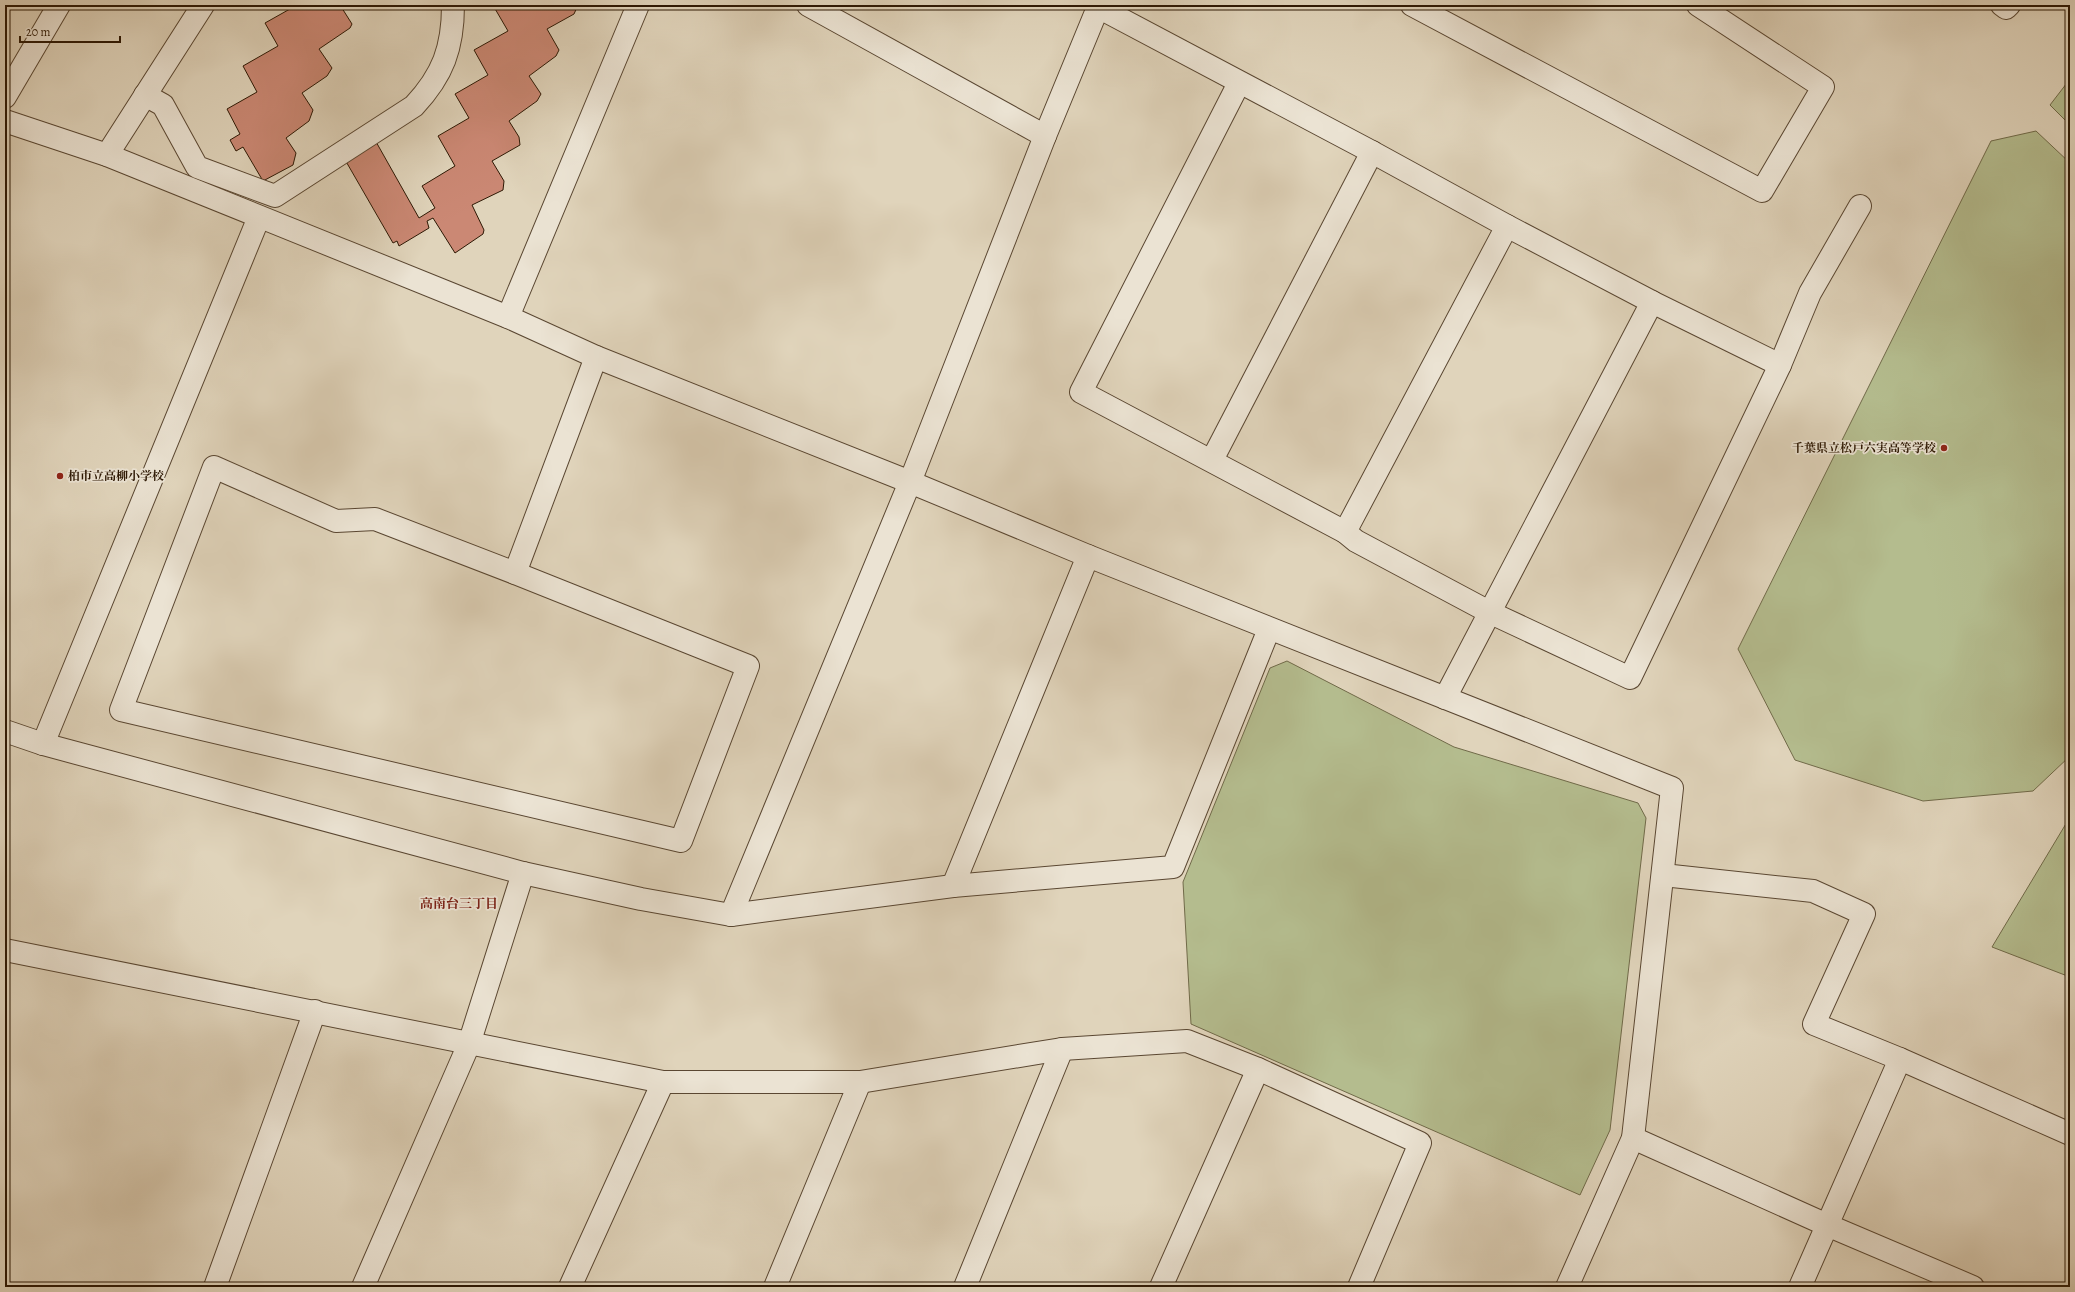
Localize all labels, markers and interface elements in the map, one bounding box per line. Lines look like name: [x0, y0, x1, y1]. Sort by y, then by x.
scale bar: [20, 18, 120, 44]
text: 20 m: [26, 24, 50, 40]
place label: 千葉県立松戸六実高等学校: [1792, 440, 1936, 456]
marker: 千葉県立松戸六実高等学校: [1939, 443, 1949, 453]
place label: 柏市立高柳小学校: [68, 468, 164, 484]
marker: 柏市立高柳小学校: [55, 471, 65, 481]
district label: 高南台三丁目: [420, 895, 498, 912]

